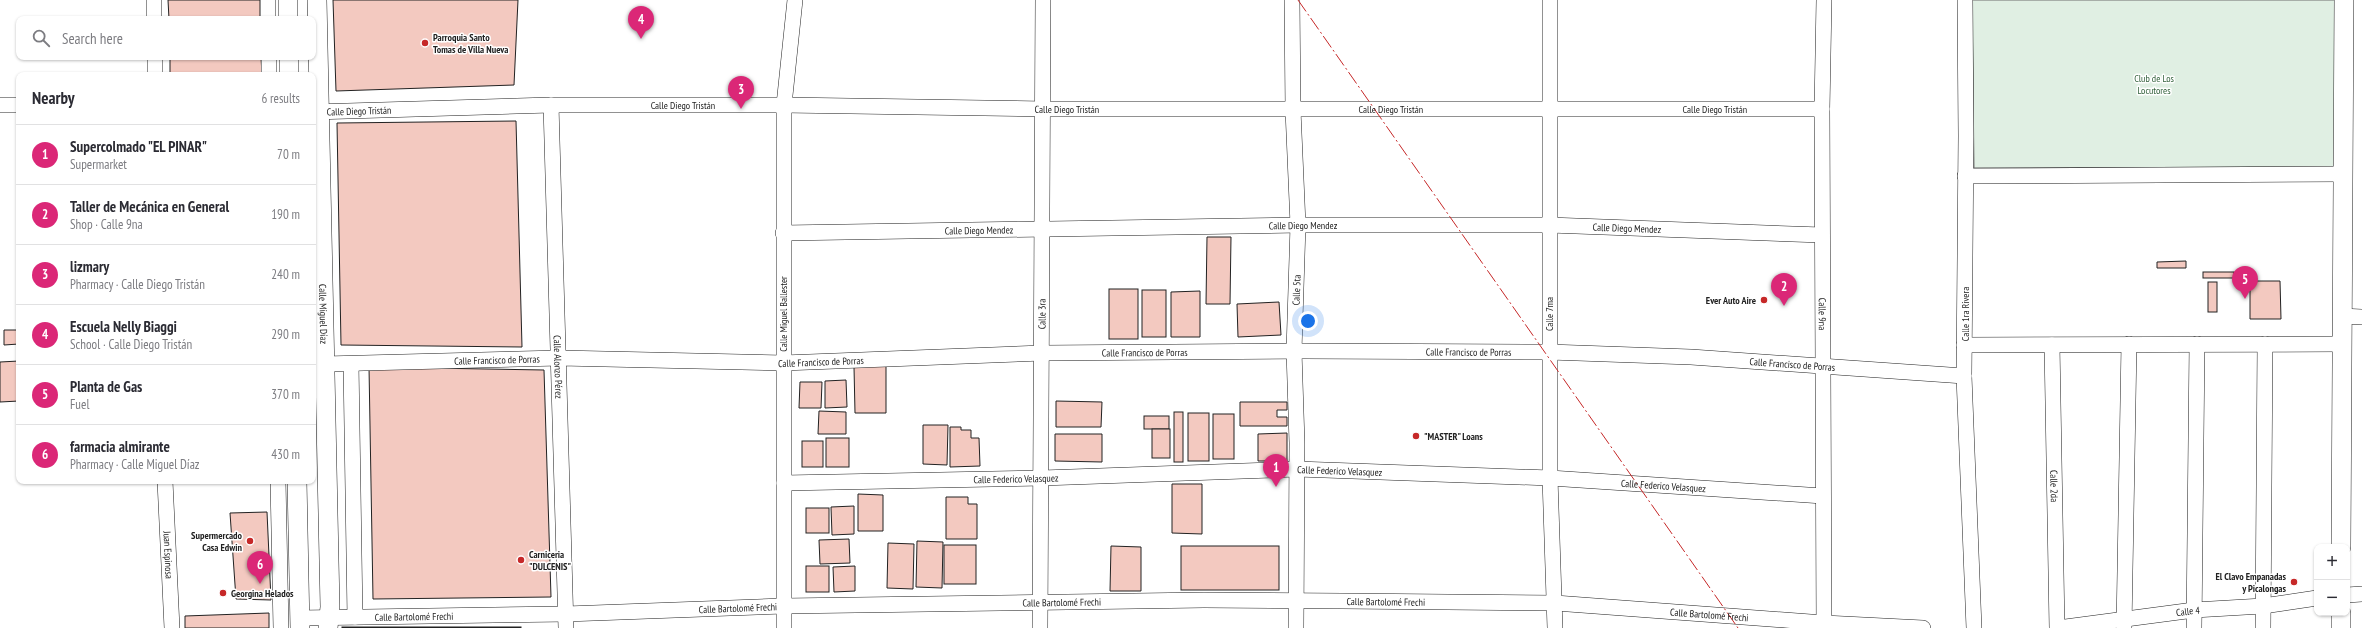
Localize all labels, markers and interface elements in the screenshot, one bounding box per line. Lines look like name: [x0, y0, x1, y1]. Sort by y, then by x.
pin: 4: [628, 6, 654, 39]
search box: [16, 16, 316, 60]
icon: search: [30, 27, 52, 49]
text: Search here: [62, 29, 123, 48]
place label: Parroquia Santo Tomas de Villa Nueva: [433, 31, 508, 56]
marker: Parroquia Santo Tomas de Villa Nueva: [420, 38, 430, 48]
park label: Club de Los Locutores: [2134, 72, 2174, 97]
pin: 3: [728, 76, 754, 109]
text: Nearby: [32, 87, 75, 109]
text: 6 results: [261, 90, 300, 107]
street label: Calle Diego Tristán: [651, 99, 715, 112]
street label: Calle Diego Tristán: [1035, 103, 1099, 116]
street label: Calle Diego Tristán: [1359, 103, 1423, 116]
street label: Calle Diego Tristán: [1683, 103, 1747, 116]
street label: Calle Diego Tristán: [327, 104, 391, 119]
text: Supercolmado "EL PINAR": [70, 137, 207, 156]
text: 1: [42, 146, 48, 163]
text: 70 m: [277, 146, 300, 163]
text: Supermarket: [70, 156, 127, 173]
text: Taller de Mecánica en General: [70, 197, 229, 216]
text: 2: [42, 206, 48, 223]
text: 190 m: [271, 206, 300, 223]
text: Shop · Calle 9na: [70, 216, 143, 233]
street label: Calle Diego Mendez: [1269, 219, 1338, 232]
street label: Calle Diego Mendez: [1592, 221, 1662, 236]
street label: Calle Diego Mendez: [945, 223, 1014, 237]
text: lizmary: [70, 257, 109, 276]
text: 3: [42, 266, 48, 283]
text: 240 m: [271, 266, 300, 283]
pin: 5: [2232, 266, 2258, 299]
pin: 2: [1771, 273, 1797, 306]
street label: Calle 5ta: [1289, 274, 1304, 306]
text: Pharmacy · Calle Diego Tristán: [70, 276, 205, 293]
street label: Calle Miguel Ballester: [777, 276, 790, 352]
street label: Calle Miguel Díaz: [316, 284, 330, 345]
street label: Calle 1ra Rivera: [1959, 287, 1972, 341]
place label: Ever Auto Aire: [1706, 294, 1756, 307]
marker: Ever Auto Aire: [1759, 295, 1769, 305]
street label: Calle 7ma: [1543, 297, 1556, 331]
street label: Calle 9na: [1816, 298, 1829, 330]
street label: Calle 3ra: [1035, 299, 1049, 329]
your location: [1298, 311, 1318, 331]
text: Escuela Nelly Biaggi: [70, 317, 177, 336]
text: 4: [42, 326, 48, 343]
text: 290 m: [271, 326, 300, 343]
street label: Calle Alonzo Pérez: [551, 335, 565, 399]
text: School · Calle Diego Tristán: [70, 336, 192, 353]
street label: Calle Francisco de Porras: [1426, 345, 1512, 359]
street label: Calle Francisco de Porras: [1102, 346, 1188, 360]
street label: Calle Francisco de Porras: [454, 353, 541, 368]
street label: Calle Francisco de Porras: [778, 354, 865, 370]
street label: Calle Francisco de Porras: [1749, 355, 1836, 374]
text: Planta de Gas: [70, 377, 142, 396]
text: 5: [42, 386, 48, 403]
text: 370 m: [271, 386, 300, 403]
text: Fuel: [70, 396, 89, 413]
place label: "MASTER" Loans: [1424, 430, 1483, 443]
marker: "MASTER" Loans: [1411, 431, 1421, 441]
text: farmacia almirante: [70, 437, 170, 456]
text: 6: [42, 446, 48, 463]
text: 430 m: [271, 446, 300, 463]
pin: 1: [1263, 454, 1289, 487]
text: Pharmacy · Calle Miguel Díaz: [70, 456, 200, 473]
street label: Calle Federico Velasquez: [1297, 463, 1383, 479]
street label: Calle 2da: [2047, 470, 2061, 502]
street label: Calle Federico Velasquez: [973, 471, 1059, 486]
street label: Calle Federico Velasquez: [1620, 477, 1707, 495]
place label: Supermercado Casa Edwin: [191, 529, 243, 554]
street label: Juan Espinosa: [160, 530, 176, 579]
marker: Supermercado Casa Edwin: [245, 536, 255, 546]
map controls: [2314, 544, 2350, 616]
button: +: [2314, 544, 2350, 580]
place label: Carniceria "DULCENIS": [529, 548, 571, 573]
pin: 6: [247, 551, 273, 584]
marker: Carniceria "DULCENIS": [516, 555, 526, 565]
place label: El Clavo Empanadas y Picalongas: [2216, 570, 2286, 595]
marker: El Clavo Empanadas y Picalongas: [2289, 577, 2299, 587]
button: −: [2314, 580, 2350, 616]
place label: Georgina Helados: [231, 587, 294, 600]
marker: Georgina Helados: [218, 588, 228, 598]
street label: Calle Bartolomé Frechi: [1022, 595, 1101, 610]
street label: Calle Bartolomé Frechi: [1346, 595, 1425, 609]
street label: Calle Bartolomé Frechi: [698, 600, 777, 616]
street label: Calle 4: [2175, 604, 2201, 619]
street label: Calle Bartolomé Frechi: [1670, 606, 1749, 624]
street label: Calle Bartolomé Frechi: [375, 610, 453, 624]

